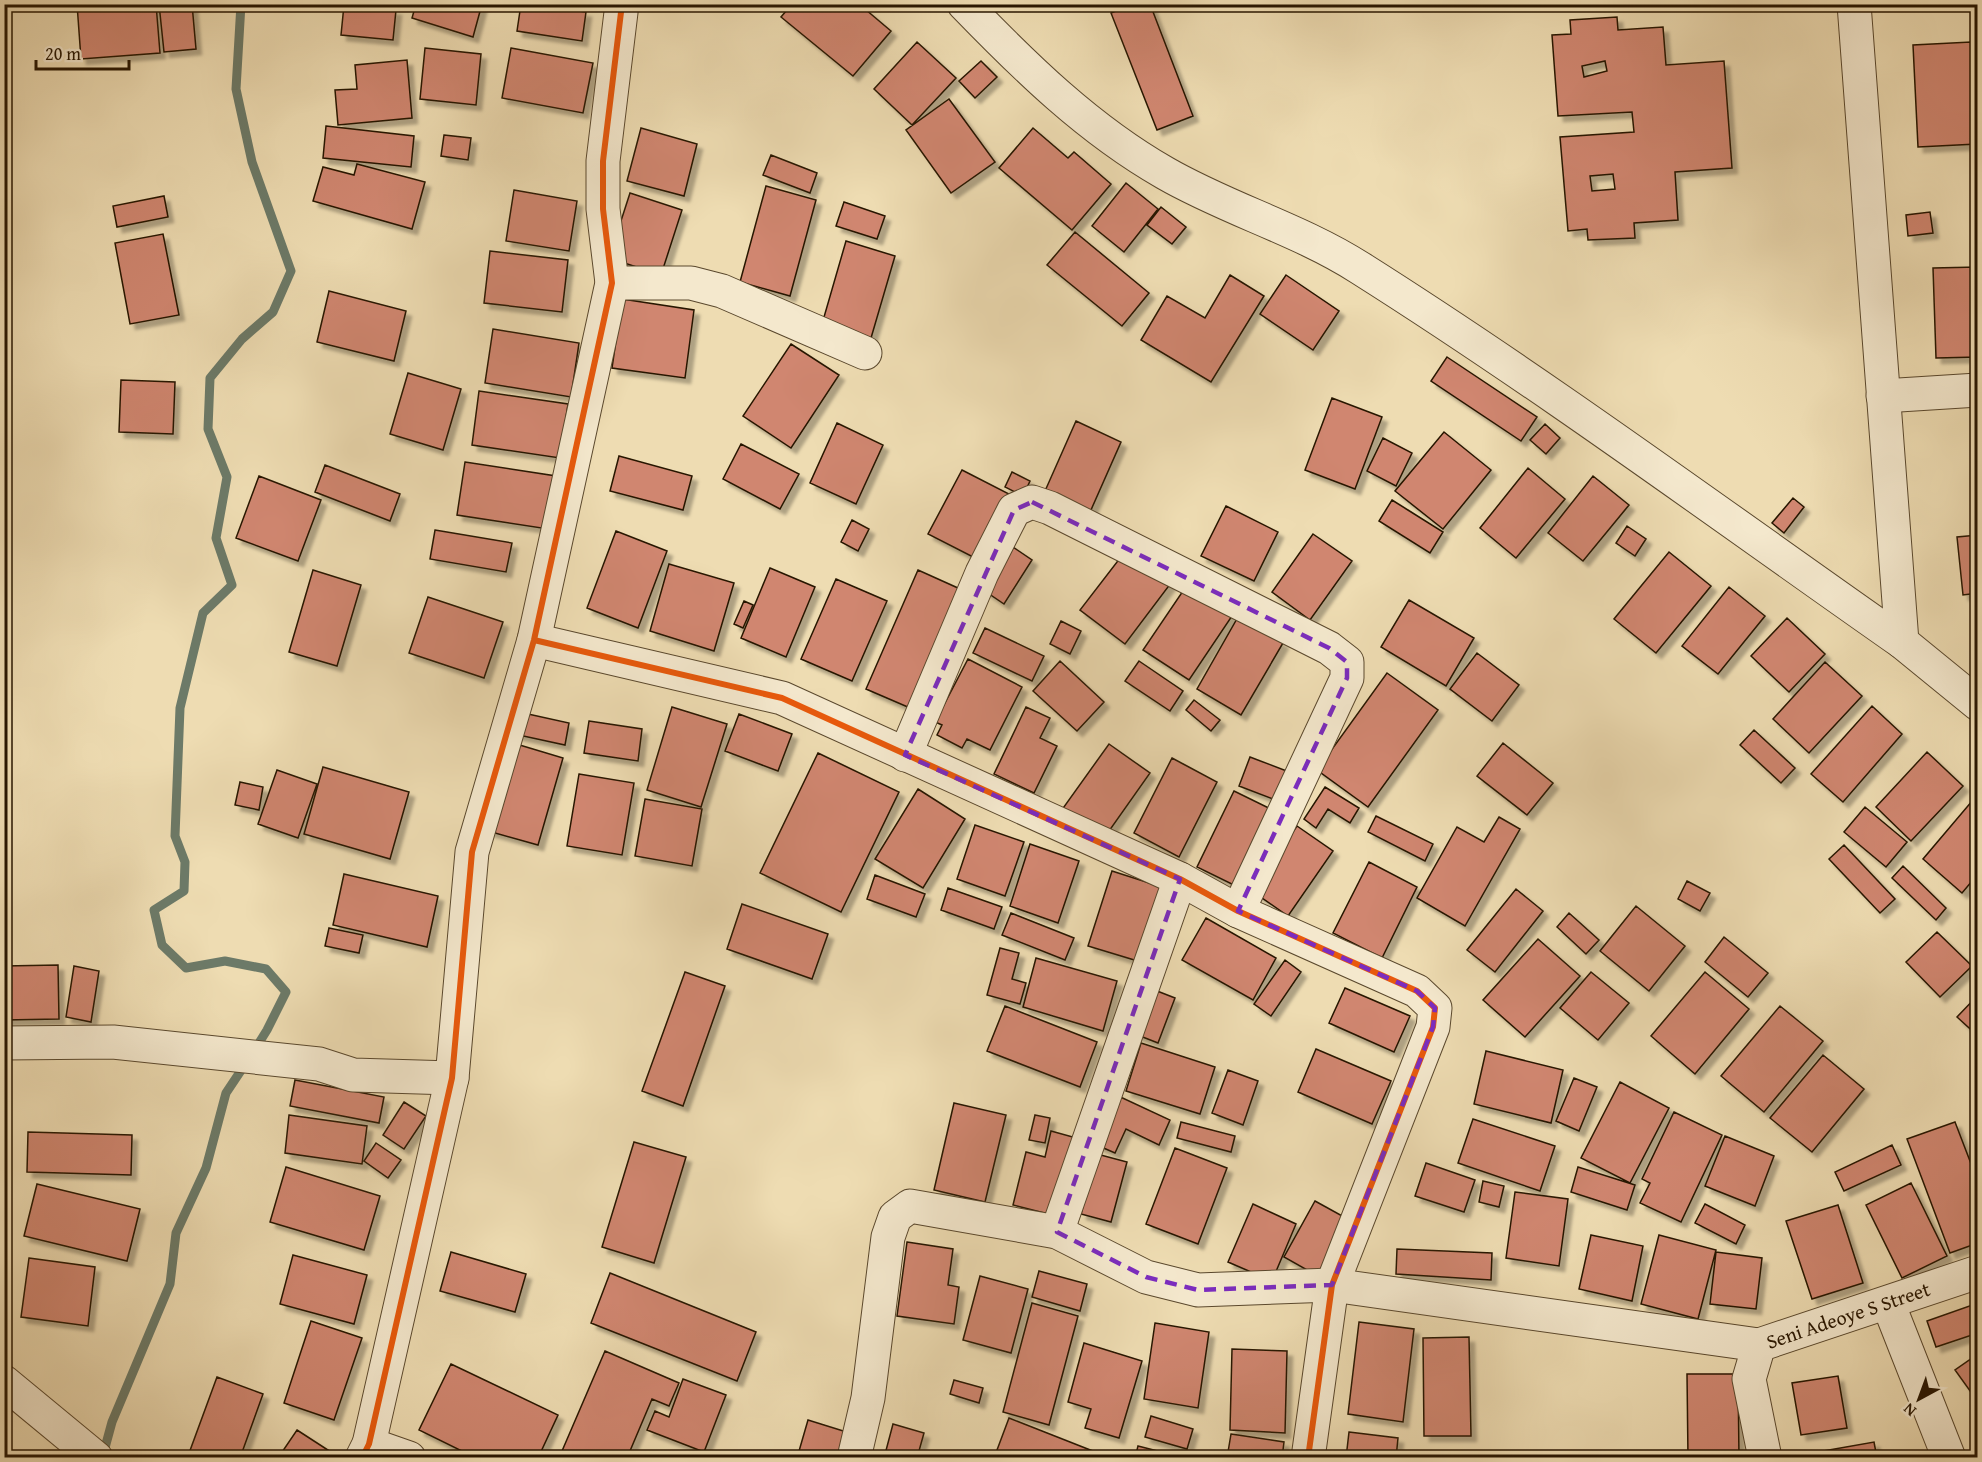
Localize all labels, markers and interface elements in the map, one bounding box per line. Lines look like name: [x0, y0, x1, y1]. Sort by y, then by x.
scale bar: [36, 33, 129, 71]
text: 20 m: [45, 40, 81, 67]
street label: Seni Adeoye S Street: [1762, 1274, 1934, 1356]
north arrow: [1889, 1369, 1949, 1429]
text: N: [1897, 1398, 1921, 1423]

